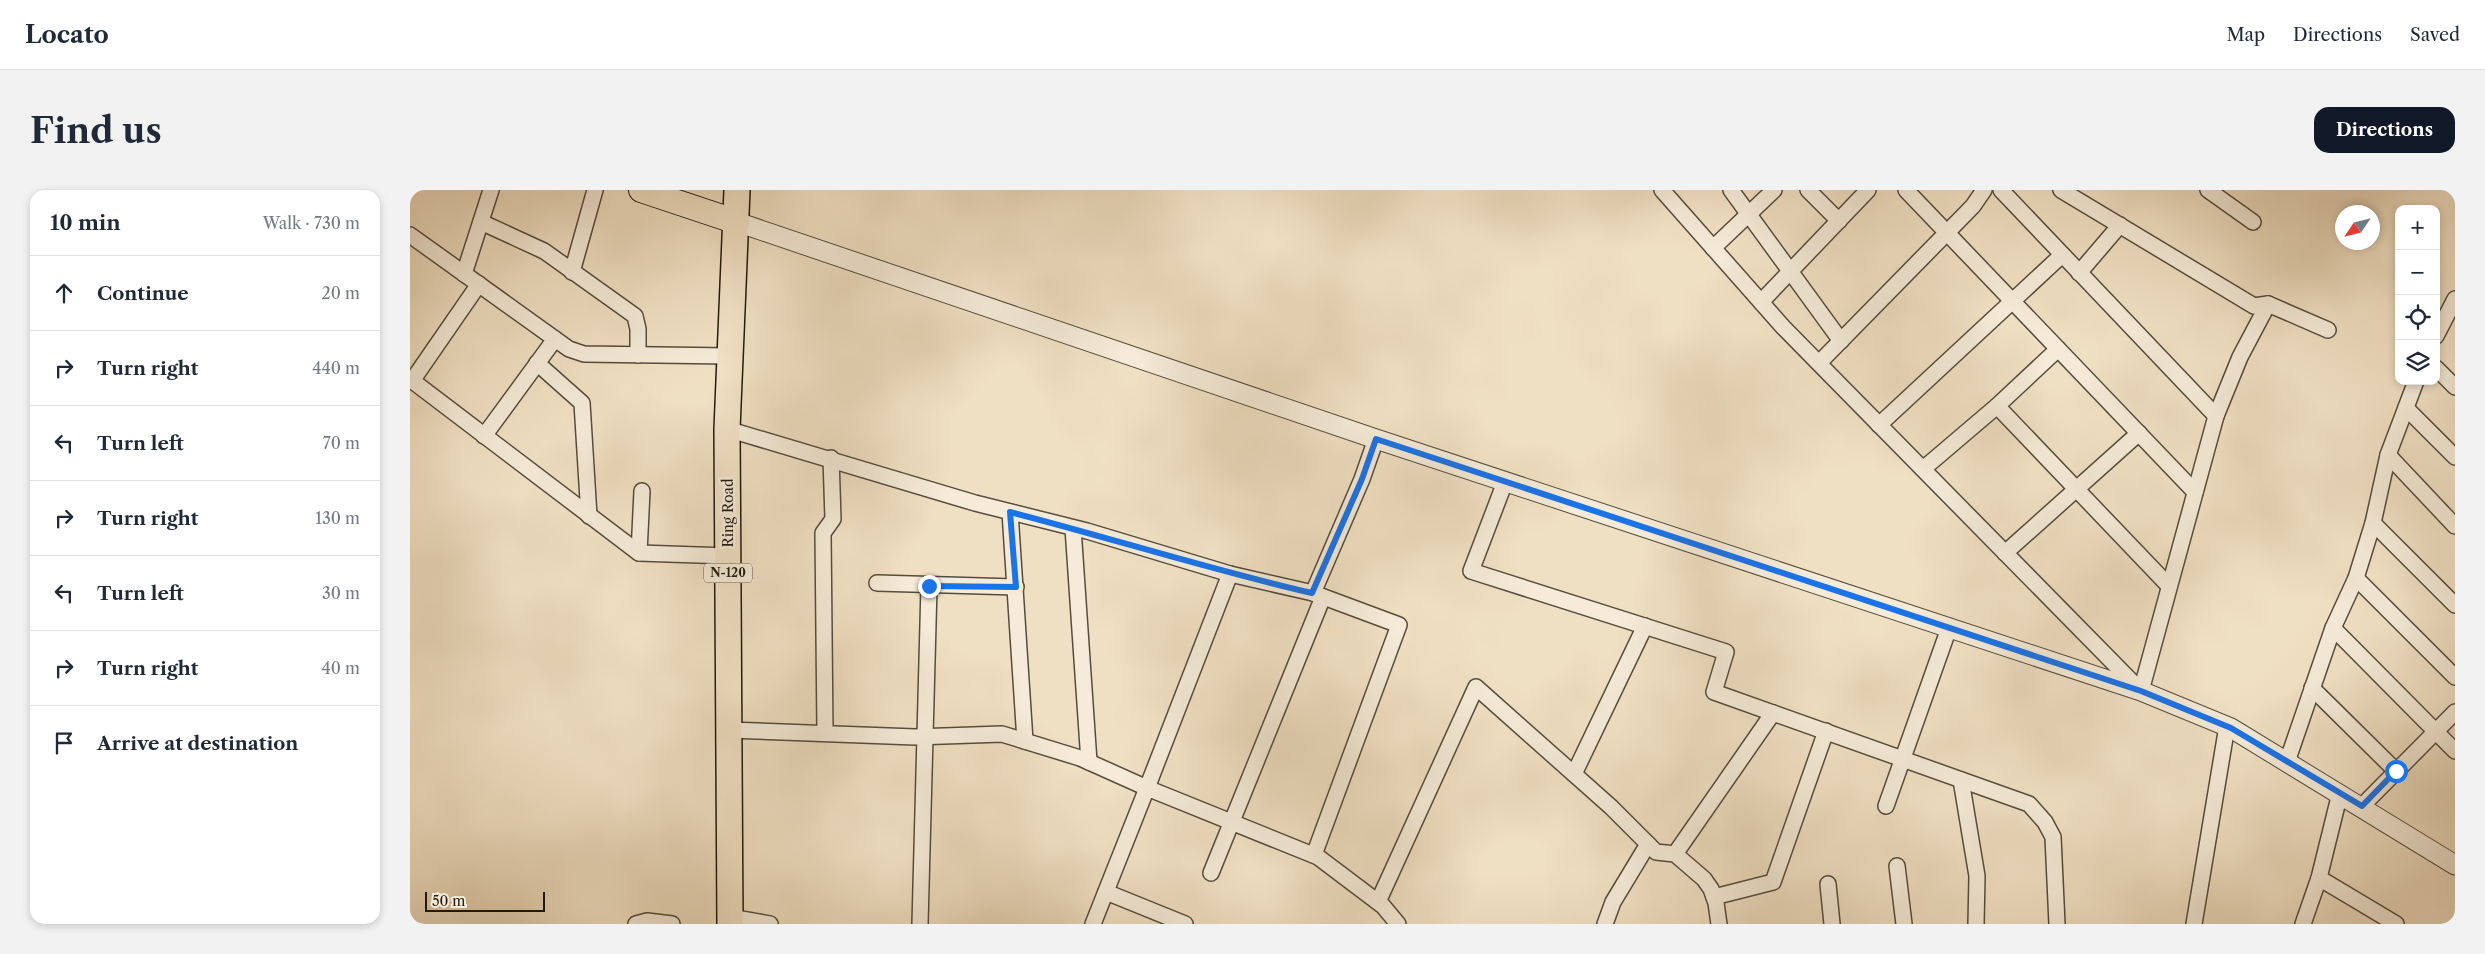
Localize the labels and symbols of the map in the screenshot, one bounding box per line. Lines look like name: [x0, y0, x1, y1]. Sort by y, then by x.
north arrow: [2335, 205, 2380, 250]
street label: Ring Road: [719, 478, 737, 548]
road number: N-120: [704, 563, 752, 582]
route end: [918, 575, 941, 598]
route start: [2385, 760, 2408, 783]
scale bar: [425, 889, 545, 912]

